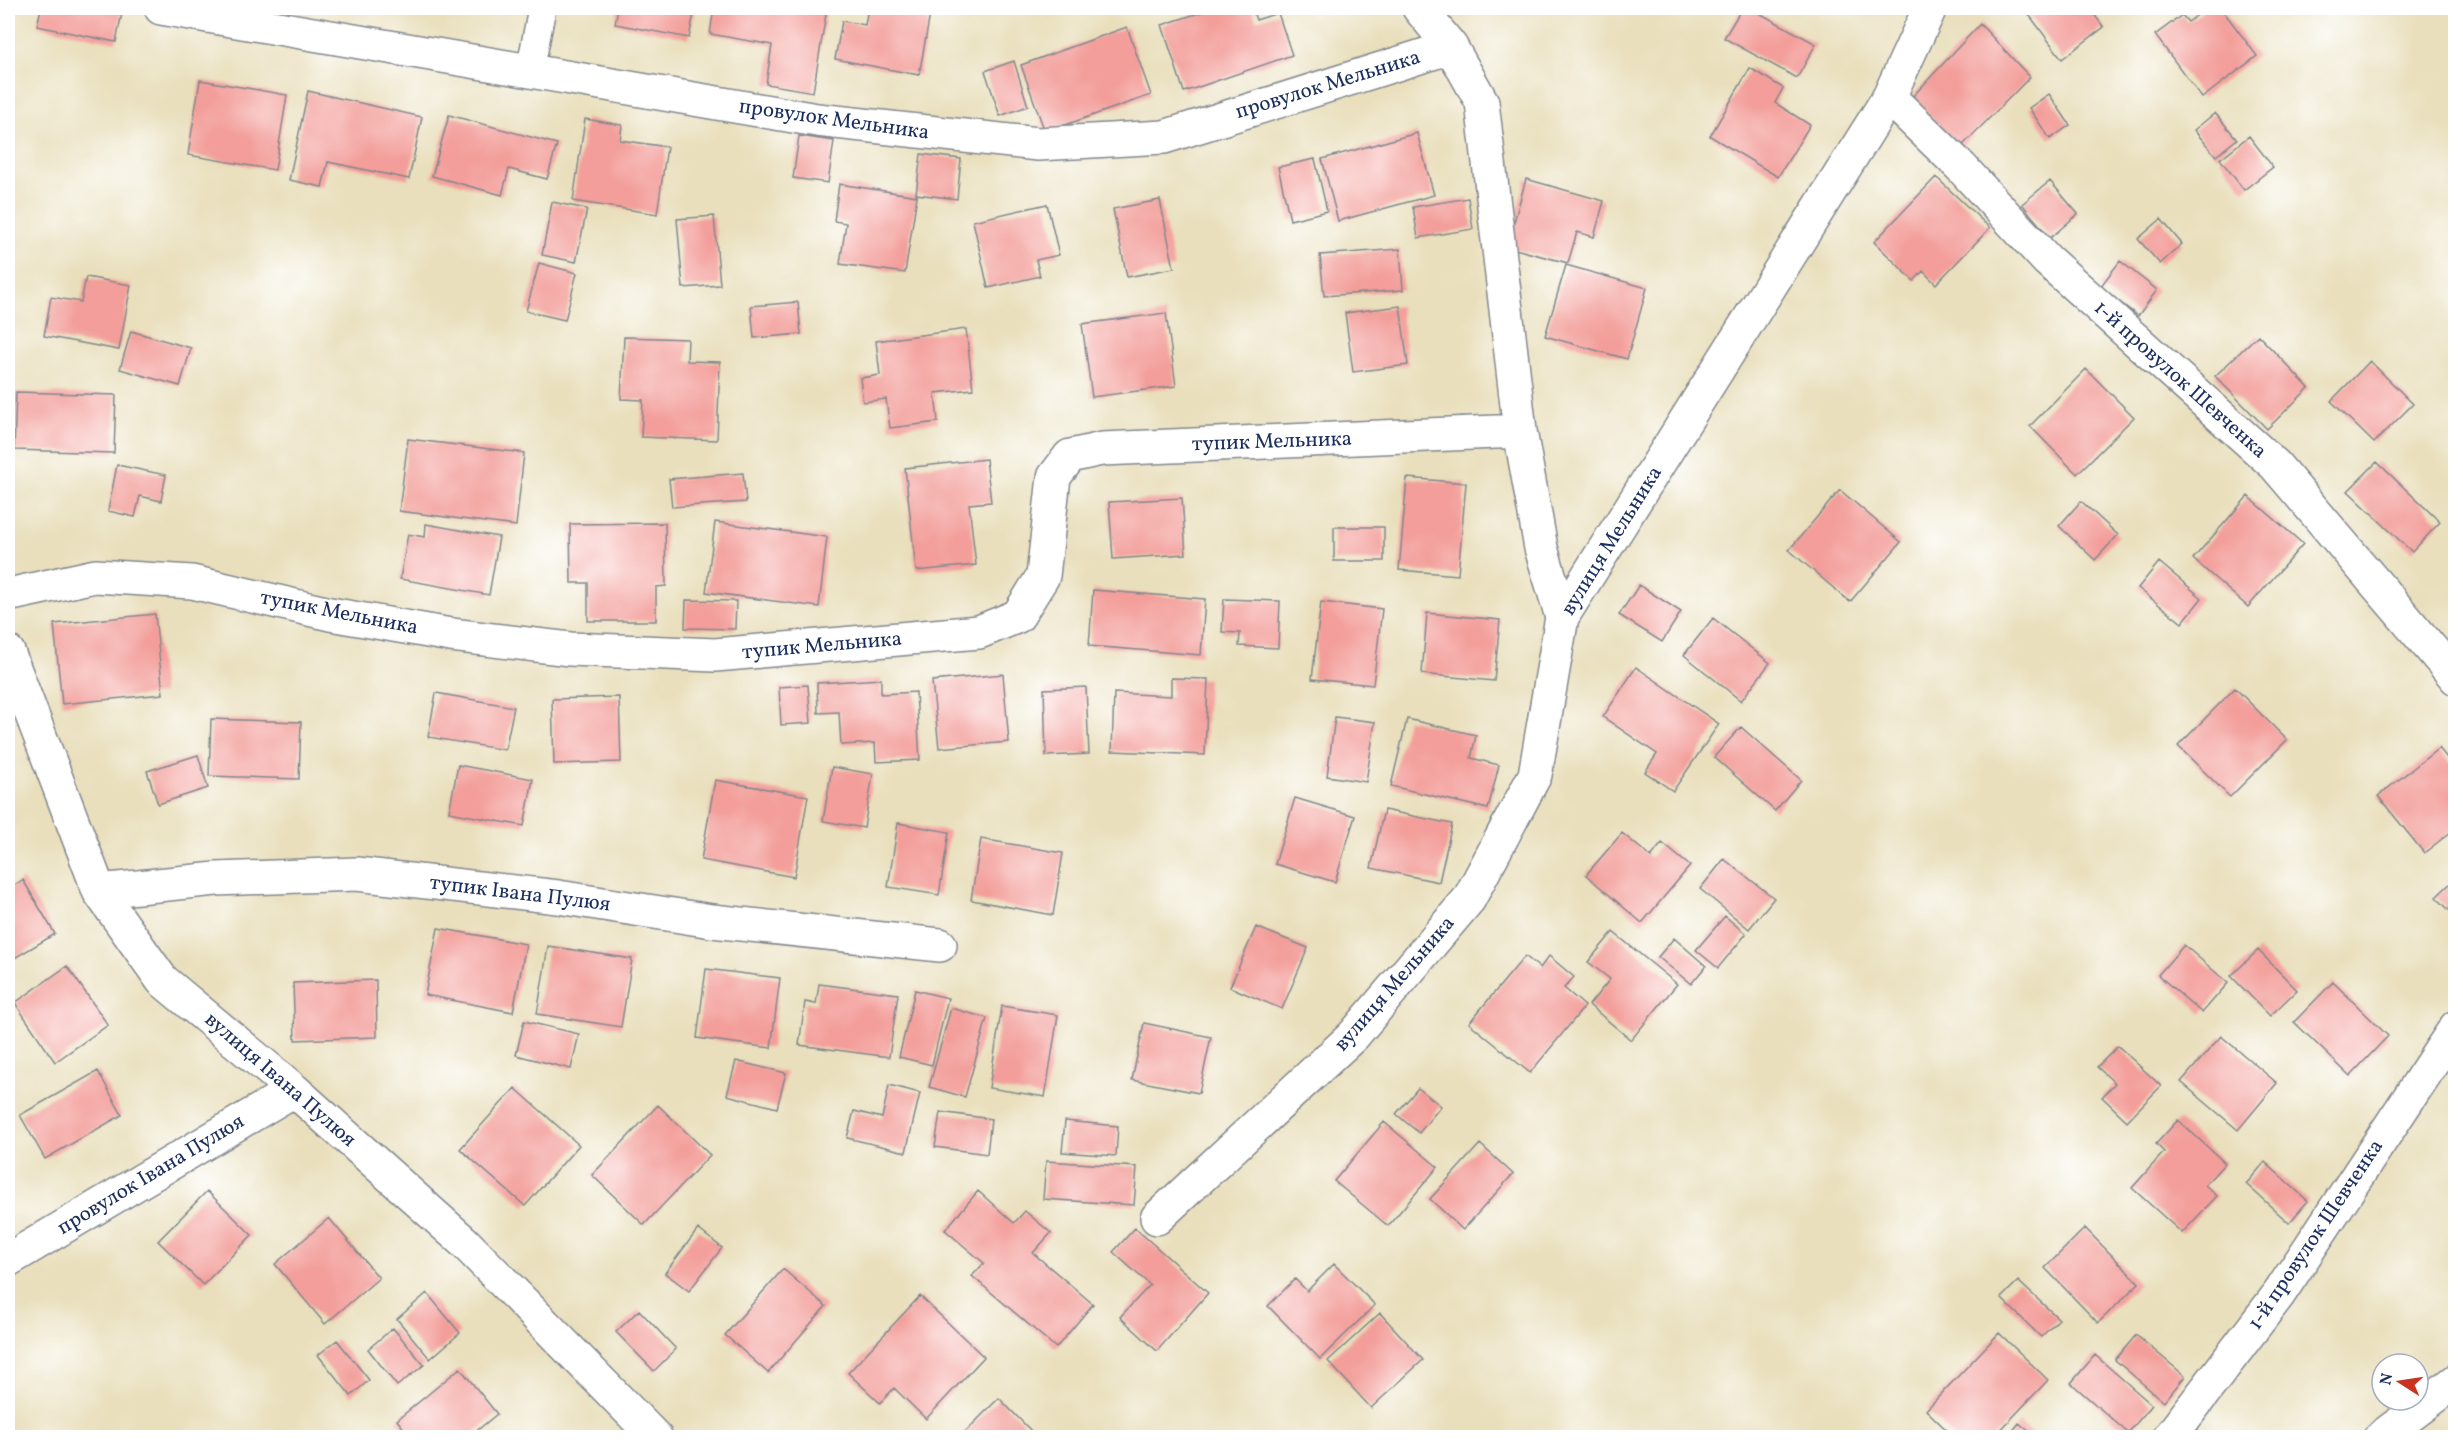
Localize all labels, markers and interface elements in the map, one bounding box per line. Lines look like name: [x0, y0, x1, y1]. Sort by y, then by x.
street label: провулок Мельника: [1232, 43, 1424, 127]
street label: провулок Мельника: [737, 92, 931, 148]
street label: 1-й провулок Шевченка: [2087, 294, 2273, 466]
street label: тупик Мельника: [1191, 425, 1353, 459]
street label: вулиця Мельника: [1554, 461, 1670, 621]
street label: тупик Мельника: [258, 583, 420, 643]
street label: тупик Мельника: [741, 625, 903, 667]
street label: тупик Івана Пулюя: [428, 869, 612, 919]
street label: вулиця Мельника: [1328, 910, 1462, 1058]
street label: вулиця Івана Пулюя: [198, 1006, 362, 1154]
street label: провулок Івана Пулюя: [52, 1107, 250, 1242]
street label: 1-й провулок Шевченка: [2241, 1134, 2391, 1336]
north arrow: [2370, 1352, 2430, 1412]
text: N: [2375, 1371, 2399, 1387]

